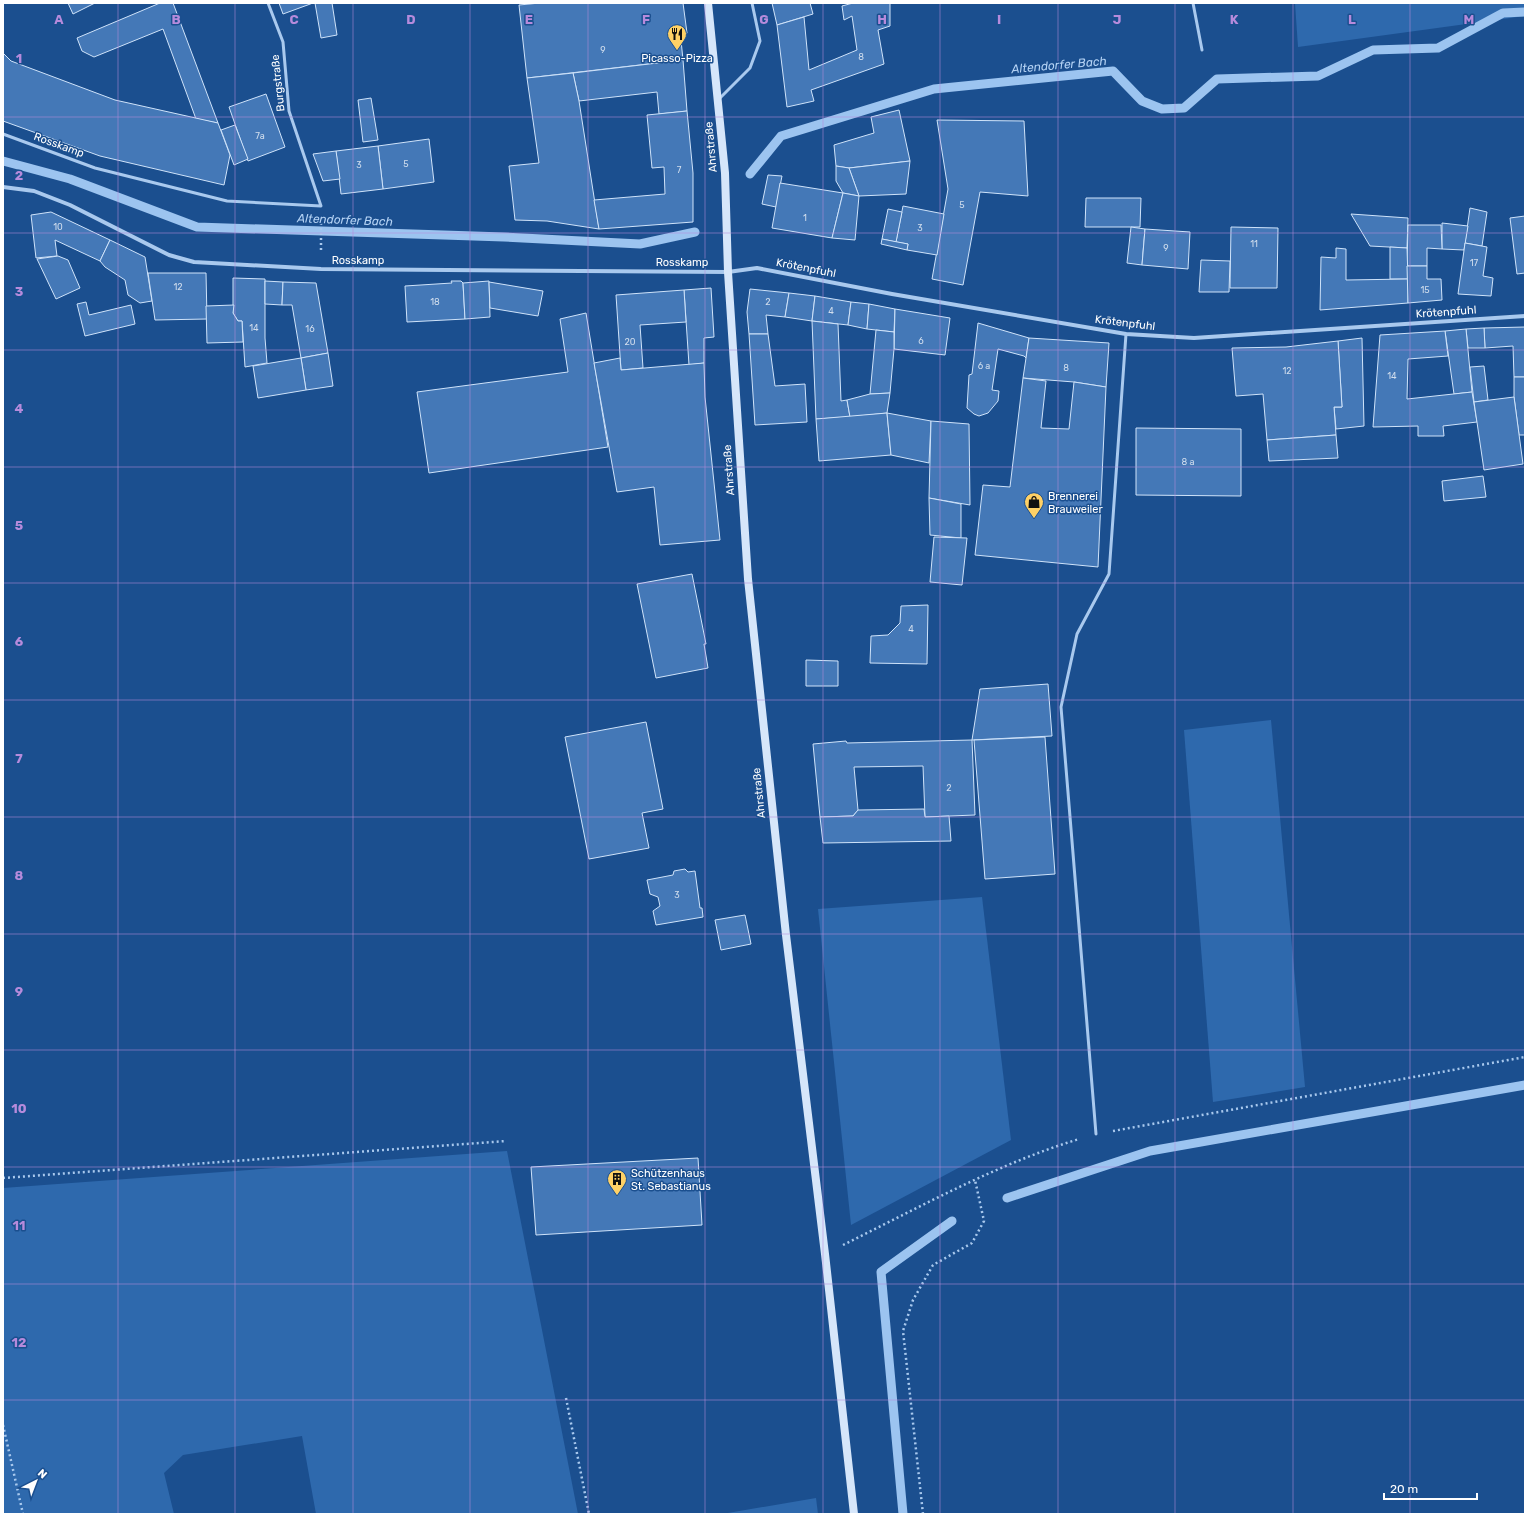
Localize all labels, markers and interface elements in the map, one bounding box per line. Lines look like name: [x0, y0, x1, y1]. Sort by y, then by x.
text: A: [54, 12, 64, 27]
text: B: [171, 12, 181, 27]
text: C: [289, 12, 299, 27]
text: D: [406, 12, 416, 27]
text: E: [525, 12, 533, 27]
text: F: [642, 12, 650, 27]
text: G: [759, 12, 769, 27]
text: H: [877, 12, 887, 27]
text: I: [997, 12, 1001, 27]
text: J: [1113, 12, 1121, 27]
text: K: [1230, 12, 1239, 27]
text: L: [1348, 12, 1356, 27]
text: M: [1464, 12, 1474, 27]
restaurant icon: Picasso-Pizza: [666, 23, 688, 51]
house number: 9: [600, 45, 606, 55]
text: 1: [16, 51, 22, 66]
place label: Picasso-Pizza: [641, 52, 713, 65]
house number: 8: [858, 52, 864, 62]
street label: Burgstraße: [269, 54, 287, 112]
water label: Altendorfer Bach: [1010, 54, 1107, 76]
street label: Ahrstraße: [702, 121, 720, 173]
street label: Rosskamp: [32, 130, 86, 160]
house number: 7a: [255, 131, 265, 141]
house number: 5: [403, 159, 409, 169]
house number: 3: [356, 160, 362, 170]
house number: 7: [677, 165, 682, 175]
text: 2: [15, 168, 23, 183]
house number: 5: [959, 200, 965, 210]
water label: Altendorfer Bach: [296, 211, 393, 229]
house number: 1: [803, 213, 807, 223]
house number: 10: [53, 222, 63, 232]
house number: 3: [917, 223, 923, 233]
house number: 11: [1250, 239, 1258, 249]
house number: 9: [1163, 243, 1169, 253]
street label: Rosskamp: [332, 254, 384, 267]
street label: Rosskamp: [656, 256, 708, 269]
street label: Krötenpfuhl: [775, 256, 837, 280]
house number: 17: [1470, 258, 1479, 268]
house number: 12: [173, 282, 183, 292]
text: 3: [15, 284, 24, 299]
house number: 15: [1420, 285, 1430, 295]
house number: 18: [430, 297, 440, 307]
house number: 2: [765, 297, 771, 307]
street label: Krötenpfuhl: [1415, 303, 1477, 321]
house number: 4: [828, 306, 834, 316]
street label: Krötenpfuhl: [1094, 313, 1156, 333]
house number: 14: [249, 323, 259, 333]
house number: 16: [305, 324, 315, 334]
house number: 6: [918, 336, 924, 346]
house number: 20: [625, 337, 636, 347]
house number: 6 a: [978, 361, 990, 371]
house number: 8: [1063, 363, 1069, 373]
house number: 12: [1282, 366, 1292, 376]
house number: 14: [1387, 371, 1397, 381]
text: 4: [15, 401, 24, 416]
street label: Ahrstraße: [721, 444, 737, 496]
house number: 8 a: [1182, 457, 1194, 467]
place label: Brennerei Brauweiler: [1048, 490, 1103, 516]
shop icon: Brennerei Brauweiler: [1023, 491, 1045, 519]
text: 5: [15, 518, 23, 533]
house number: 4: [908, 624, 914, 634]
text: 6: [15, 634, 24, 649]
text: 7: [15, 751, 23, 766]
street label: Ahrstraße: [750, 767, 768, 819]
house number: 2: [946, 783, 952, 793]
text: 8: [15, 868, 24, 883]
house number: 3: [674, 890, 680, 900]
text: 9: [15, 984, 23, 999]
text: 10: [11, 1101, 27, 1116]
place label: Schützenhaus St. Sebastianus: [631, 1167, 711, 1193]
building icon: Schützenhaus St. Sebastianus: [606, 1168, 628, 1196]
text: 11: [13, 1218, 25, 1233]
text: 12: [12, 1335, 26, 1350]
north arrow: [16, 1461, 56, 1501]
text: N: [35, 1466, 50, 1481]
scale bar: [1384, 1475, 1477, 1501]
text: 20 m: [1390, 1482, 1418, 1496]

